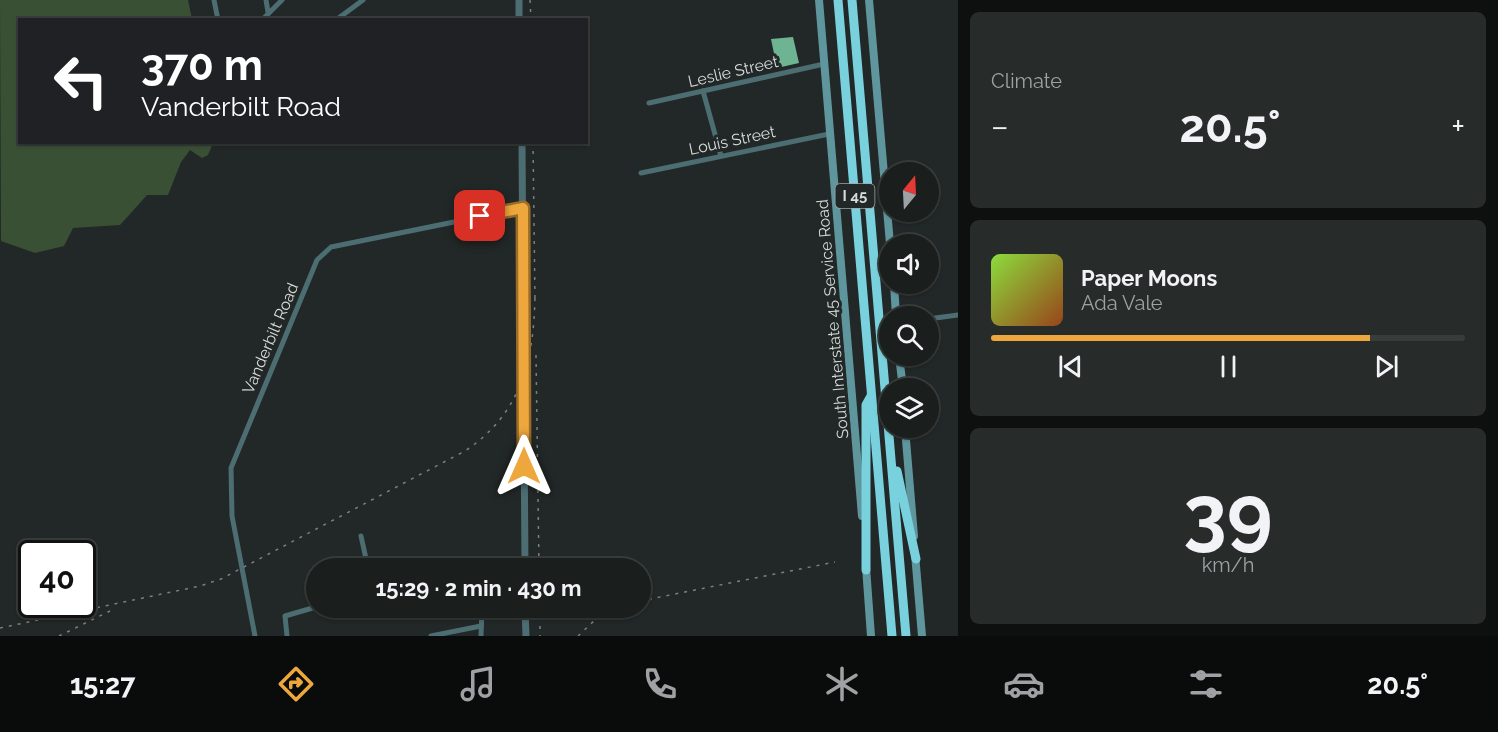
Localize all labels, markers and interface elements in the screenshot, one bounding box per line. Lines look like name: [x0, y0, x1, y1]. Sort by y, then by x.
text: 370 m: [141, 41, 263, 90]
icon: left: [42, 42, 120, 120]
street label: Leslie Street: [686, 52, 781, 91]
text: Climate: [991, 69, 1062, 93]
text: Vanderbilt Road: [141, 91, 341, 122]
text: 20.5°: [1180, 100, 1280, 153]
text: −: [991, 107, 1009, 146]
text: +: [1451, 107, 1465, 146]
street label: Louis Street: [687, 122, 778, 159]
north arrow: [879, 162, 939, 222]
map controls: [879, 162, 939, 438]
road number: I 45: [836, 184, 874, 208]
pin: [454, 190, 505, 241]
street label: South Interstate 45 Service Road: [813, 198, 852, 439]
icon: arrive: [463, 199, 496, 232]
button: sound: [879, 234, 939, 294]
text: Paper Moons: [1081, 265, 1217, 291]
street label: Vanderbilt Road: [239, 280, 302, 396]
text: Ada Vale: [1081, 291, 1163, 315]
button: search: [879, 306, 939, 366]
icon: previous: [1054, 350, 1087, 383]
icon: pause: [1212, 350, 1245, 383]
icon: next: [1370, 350, 1403, 383]
button: layers: [879, 378, 939, 438]
position arrow: [492, 434, 556, 498]
text: 39: [1183, 468, 1273, 559]
speed limit sign: 40: [18, 540, 96, 618]
text: km/h: [1202, 553, 1254, 577]
text: 15:29 · 2 min · 430 m: [375, 575, 582, 601]
icon: directions: [275, 663, 317, 705]
icon: music: [457, 663, 499, 705]
icon: phone: [639, 663, 681, 705]
icon: climate: [821, 663, 863, 705]
icon: car: [1003, 663, 1045, 705]
icon: filters: [1185, 663, 1227, 705]
text: 15:27: [70, 669, 135, 700]
text: 20.5°: [1367, 669, 1428, 700]

